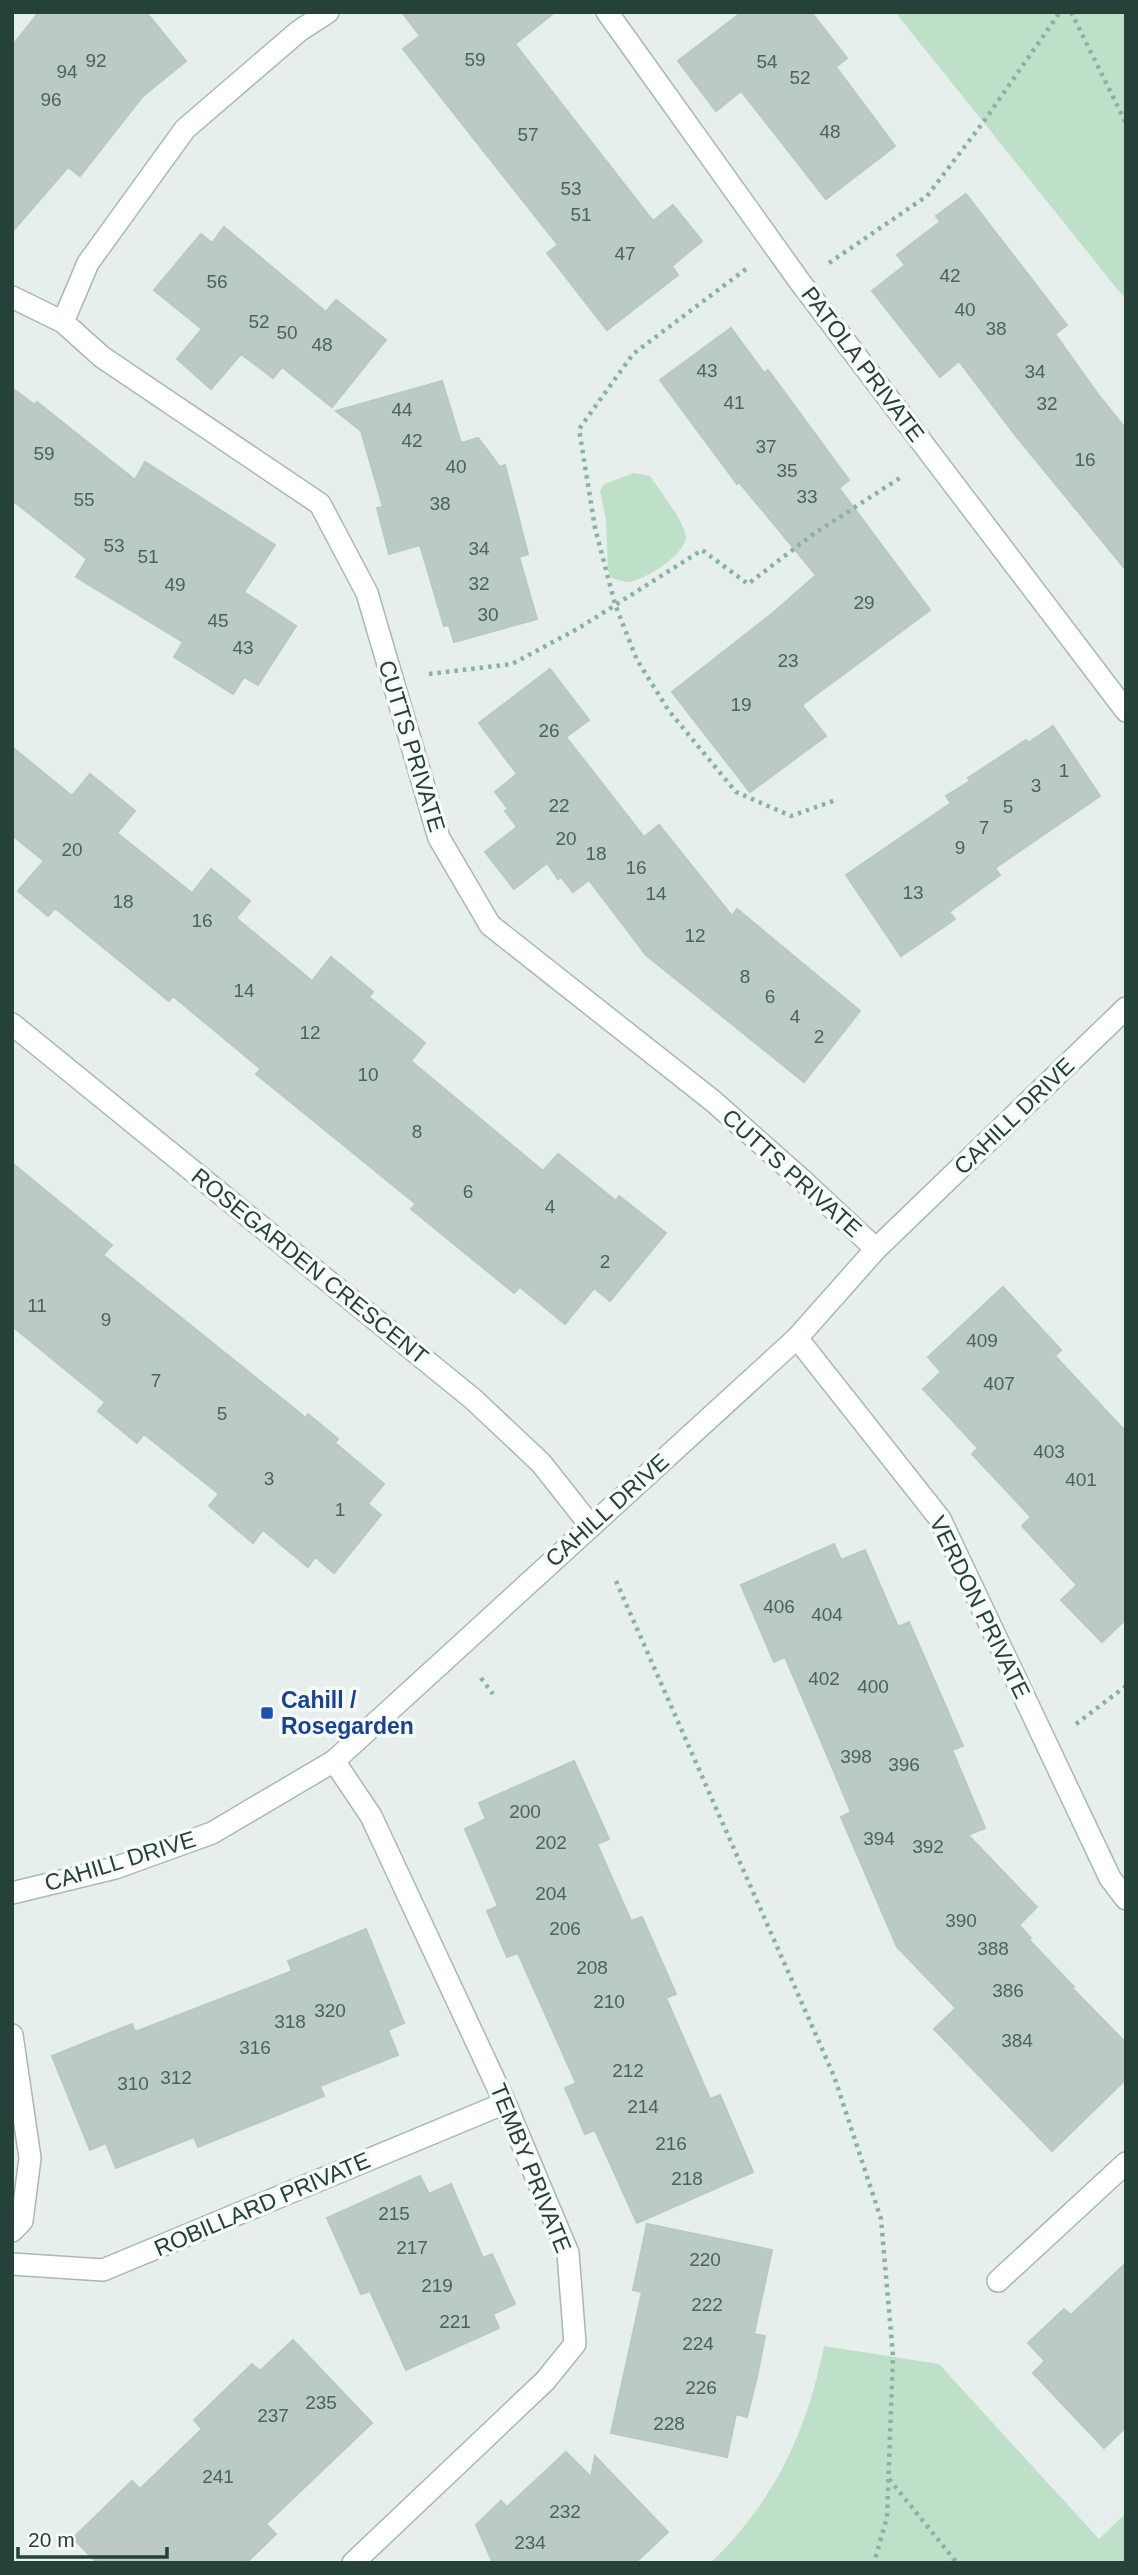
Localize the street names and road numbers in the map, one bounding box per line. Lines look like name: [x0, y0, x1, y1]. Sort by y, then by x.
street label: PATOLA PRIVATE: [796, 281, 930, 447]
street label: CUTTS PRIVATE: [374, 657, 450, 835]
street label: CAHILL DRIVE: [949, 1052, 1079, 1180]
street label: CUTTS PRIVATE: [717, 1104, 867, 1242]
street label: ROSEGARDEN CRESCENT: [187, 1163, 433, 1369]
street label: CAHILL DRIVE: [540, 1448, 674, 1572]
street label: VERDON PRIVATE: [925, 1512, 1035, 1702]
street label: CAHILL DRIVE: [41, 1826, 199, 1896]
street label: TEMBY PRIVATE: [485, 2080, 577, 2256]
street label: ROBILLARD PRIVATE: [150, 2147, 374, 2261]

